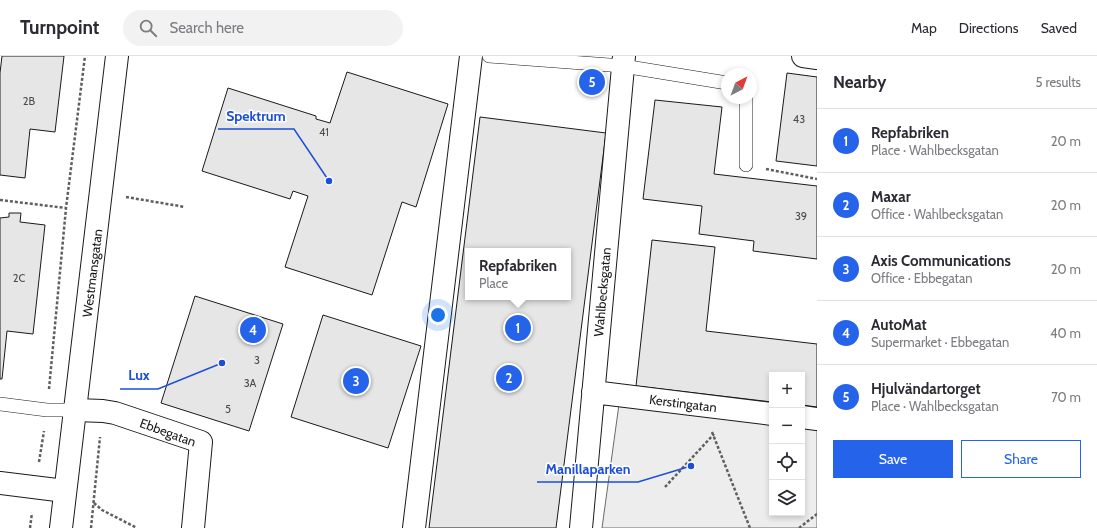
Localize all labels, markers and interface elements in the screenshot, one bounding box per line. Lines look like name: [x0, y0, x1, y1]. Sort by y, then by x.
search box: [123, 10, 403, 46]
text: Turnpoint: [20, 16, 99, 39]
icon: search: [137, 17, 159, 39]
text: Search here: [169, 19, 244, 37]
text: Map: [911, 19, 937, 37]
text: Directions: [959, 19, 1019, 37]
text: Saved: [1041, 19, 1077, 37]
pin: 5: [579, 67, 605, 97]
north arrow: [721, 68, 757, 104]
text: Nearby: [833, 72, 886, 92]
text: 5 results: [1035, 74, 1081, 90]
house number: 2B: [23, 94, 36, 108]
callout: Spektrum: [218, 103, 294, 129]
text: Spektrum: [226, 107, 286, 125]
house number: 43: [793, 112, 805, 126]
text: Repfabriken: [871, 124, 949, 142]
house number: 41: [319, 125, 329, 139]
text: 1: [844, 133, 848, 149]
text: 20 m: [1051, 133, 1081, 149]
text: Place · Wahlbecksgatan: [871, 142, 999, 158]
text: Maxar: [871, 188, 911, 206]
text: 2: [843, 197, 849, 213]
text: 20 m: [1051, 197, 1081, 213]
text: Office · Wahlbecksgatan: [871, 206, 1003, 222]
house number: 39: [795, 209, 807, 223]
street label: Westmansgatan: [79, 228, 105, 318]
street label: Wahlbecksgatan: [590, 247, 614, 337]
popup: [465, 248, 571, 300]
text: Axis Communications: [871, 252, 1011, 270]
text: Repfabriken: [479, 257, 557, 275]
text: 3: [842, 261, 850, 277]
text: 20 m: [1051, 261, 1081, 277]
text: Office · Ebbegatan: [871, 270, 972, 286]
house number: 2C: [13, 271, 25, 285]
text: Place: [479, 275, 508, 291]
your location: [428, 305, 448, 325]
pin: 1: [505, 313, 531, 343]
pin: 4: [240, 315, 266, 345]
text: AutoMat: [871, 316, 927, 334]
text: 4: [842, 325, 850, 341]
text: 40 m: [1050, 325, 1081, 341]
text: Supermarket · Ebbegatan: [871, 334, 1009, 350]
house number: 3: [254, 353, 260, 367]
callout: Lux: [120, 363, 158, 389]
pin: 2: [496, 363, 522, 393]
text: Lux: [128, 366, 150, 384]
pin: 3: [343, 366, 369, 396]
map controls: [769, 372, 805, 516]
button: +: [769, 372, 805, 408]
house number: 3A: [244, 376, 257, 390]
text: Hjulvändartorget: [871, 380, 981, 398]
text: 5: [843, 389, 849, 405]
text: 70 m: [1051, 389, 1081, 405]
street label: Kerstingatan: [648, 391, 718, 415]
text: Place · Wahlbecksgatan: [871, 398, 999, 414]
house number: 5: [225, 402, 231, 416]
button: −: [769, 408, 805, 444]
street label: Ebbegatan: [138, 414, 198, 450]
button: Save: [833, 440, 953, 478]
button: Share: [961, 440, 1081, 478]
button: locate: [769, 444, 805, 480]
callout: Manillaparken: [537, 456, 638, 482]
text: Manillaparken: [545, 460, 631, 478]
button: layers: [769, 480, 805, 516]

